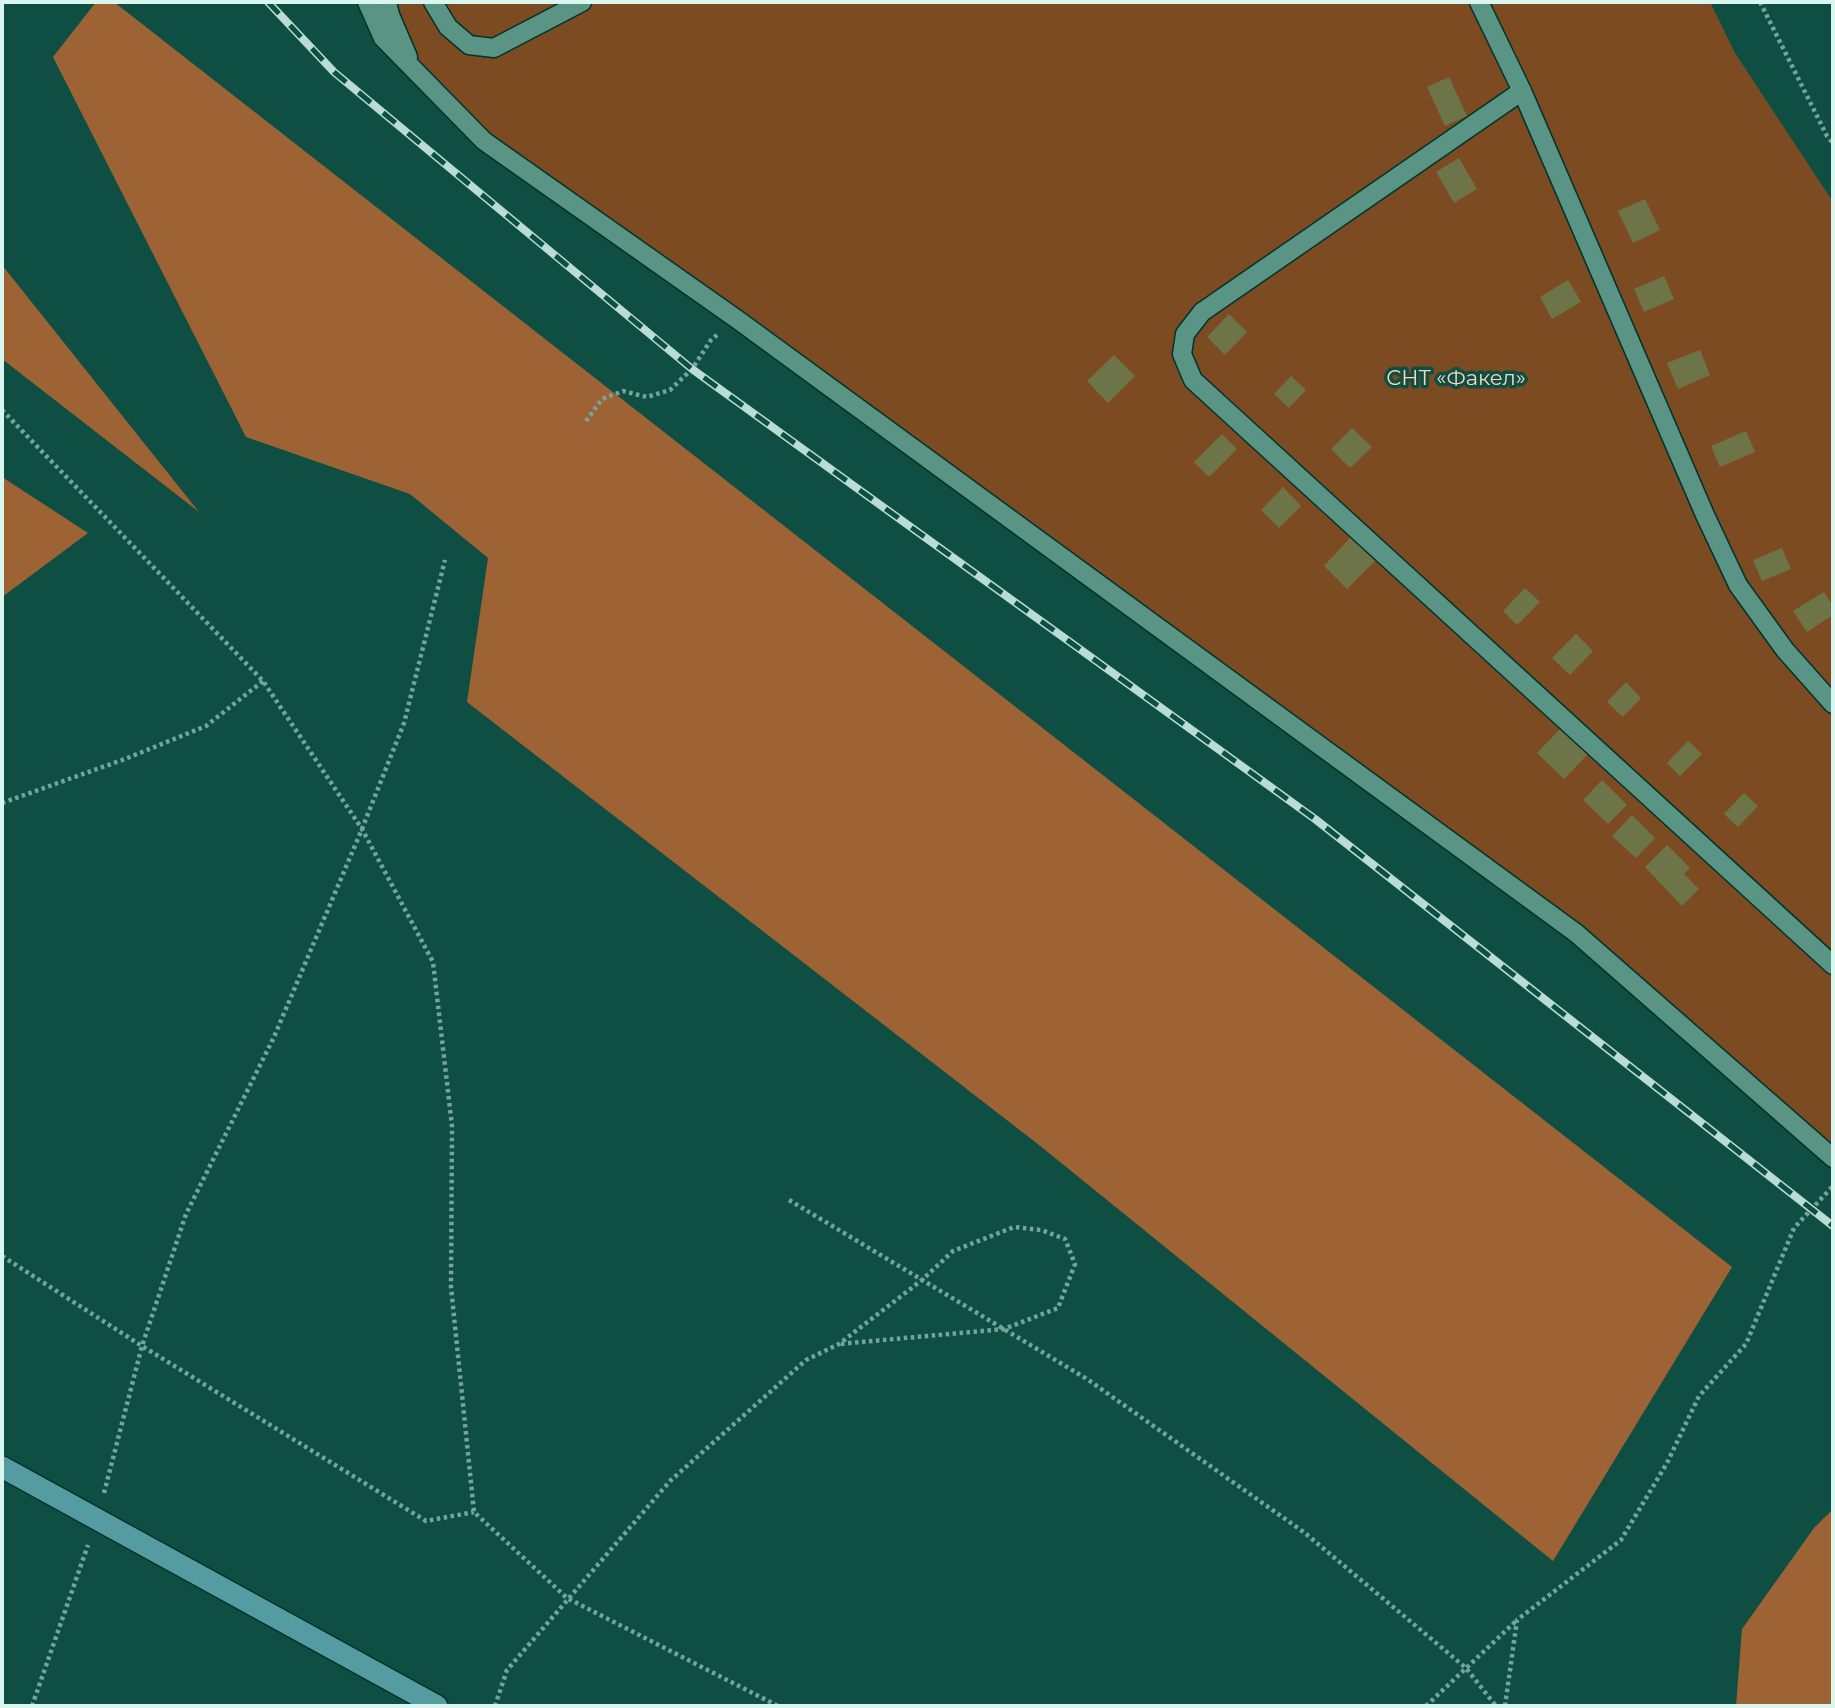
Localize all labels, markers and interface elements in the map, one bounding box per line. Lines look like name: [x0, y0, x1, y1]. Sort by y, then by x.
park label: СНТ «Факел»: [1386, 366, 1526, 392]

